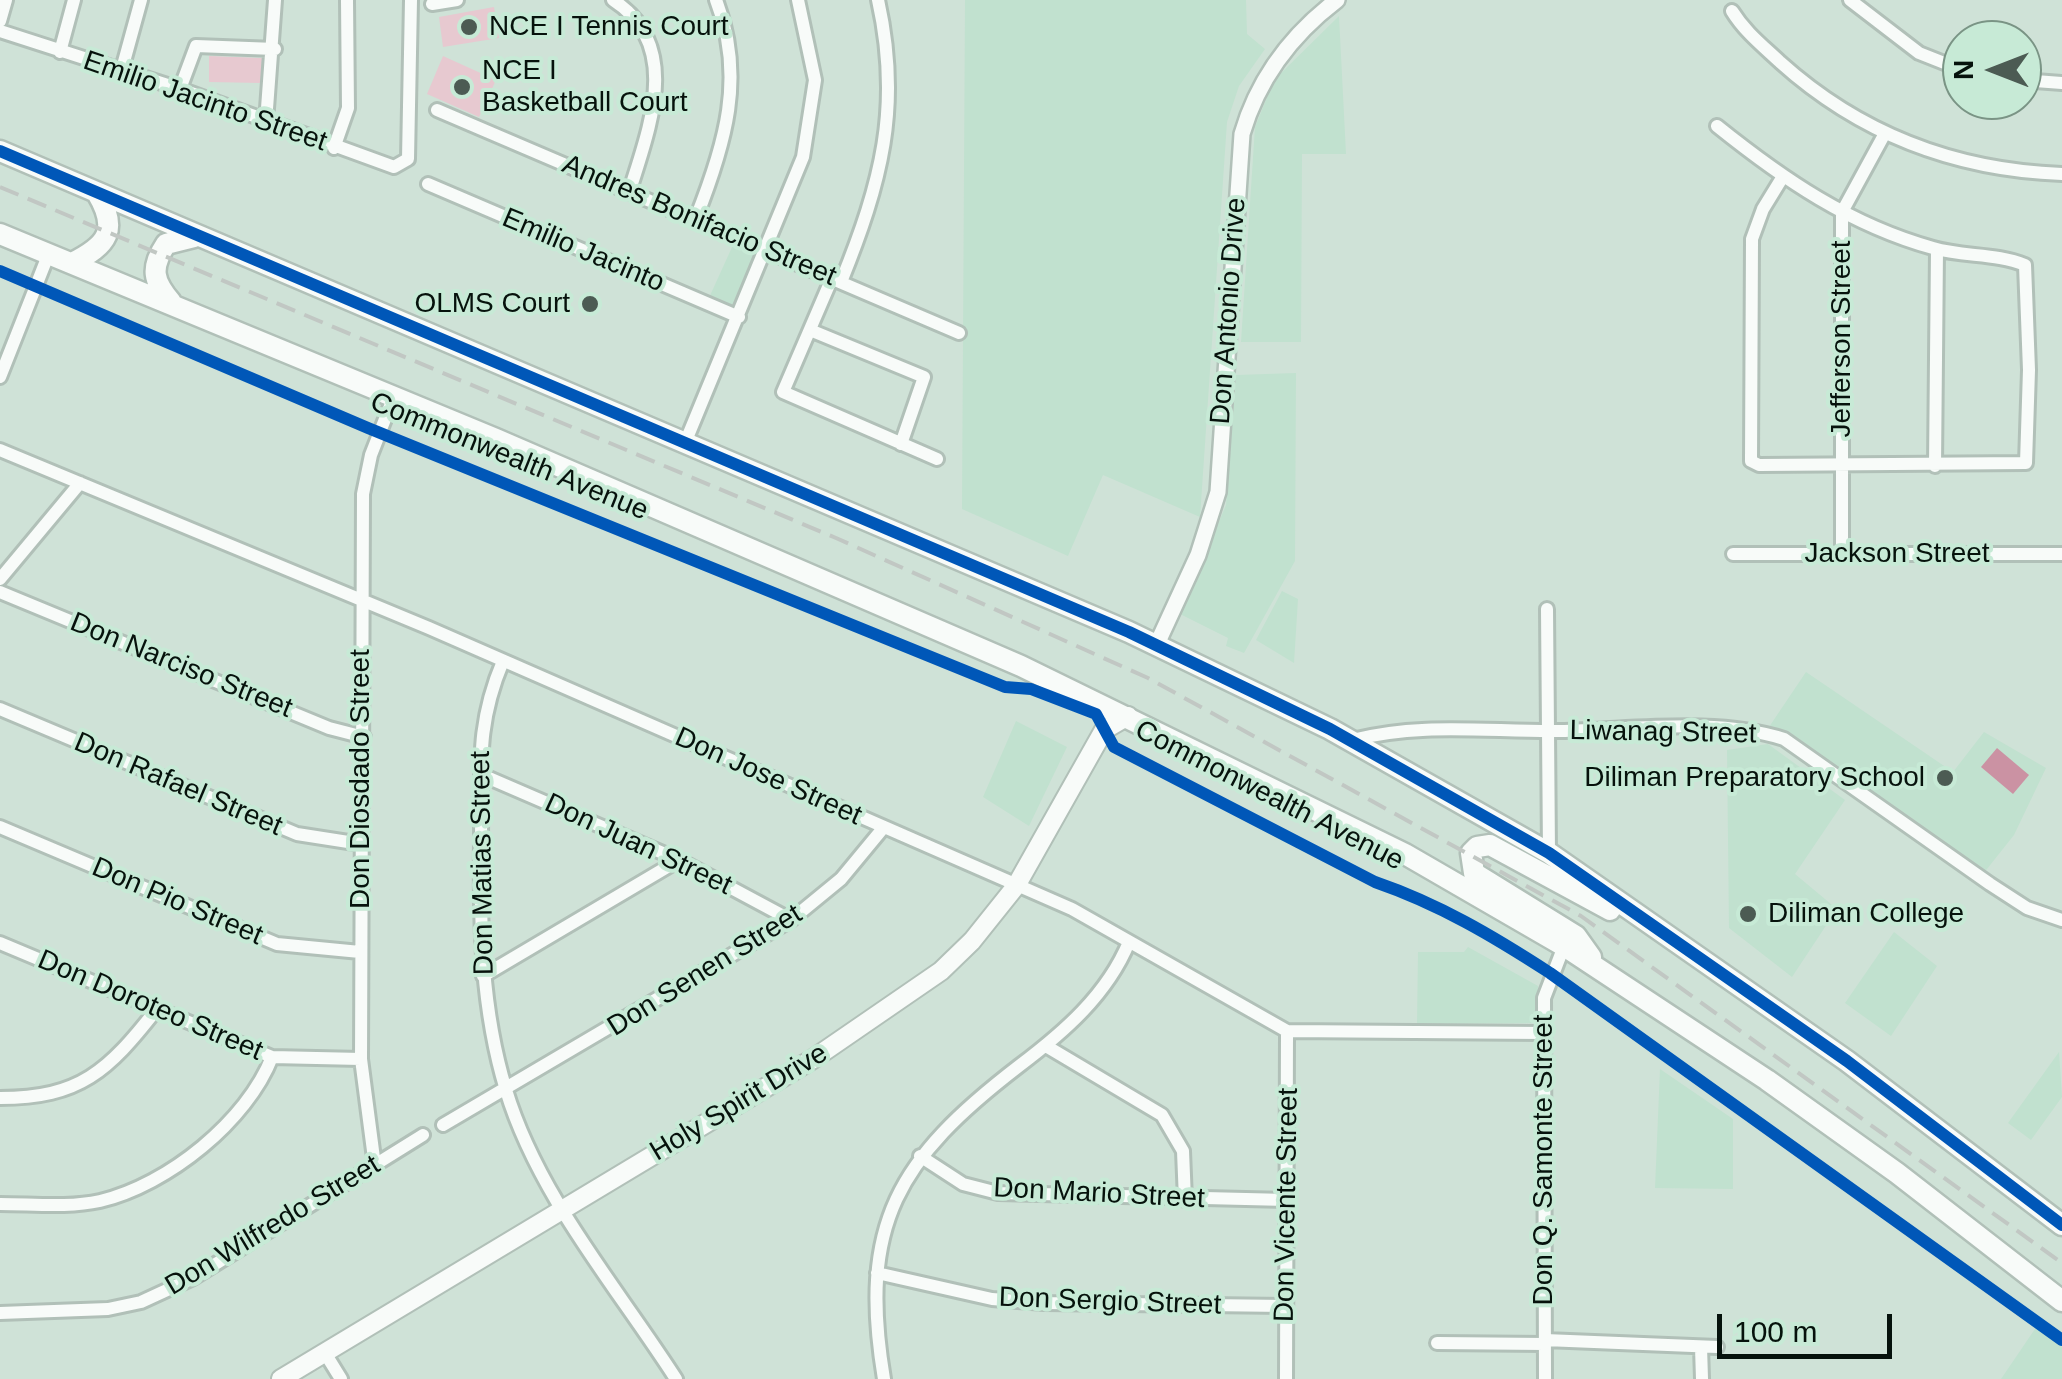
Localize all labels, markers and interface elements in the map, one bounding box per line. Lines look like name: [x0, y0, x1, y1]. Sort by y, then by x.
place label: NCE I Tennis Court: [489, 10, 729, 44]
marker: NCE I Tennis Court: [458, 16, 480, 38]
north arrow: [1942, 20, 2042, 120]
street label: Emilio Jacinto Street: [79, 45, 331, 159]
place label: NCE I Basketball Court: [482, 54, 687, 120]
text: N: [1948, 60, 1979, 80]
marker: NCE I Basketball Court: [451, 76, 473, 98]
street label: Andres Bonifacio Street: [557, 148, 841, 294]
street label: Don Antonio Drive: [1204, 196, 1254, 426]
street label: Emilio Jacinto: [497, 202, 669, 300]
street label: Jefferson Street: [1825, 240, 1859, 438]
place label: OLMS Court: [414, 287, 570, 321]
marker: OLMS Court: [579, 293, 601, 315]
street label: Commonwealth Avenue: [365, 386, 653, 528]
street label: Jackson Street: [1804, 537, 1990, 571]
street label: Don Narciso Street: [65, 606, 297, 726]
street label: Don Diosdado Street: [344, 649, 378, 909]
street label: Commonwealth Avenue: [1129, 714, 1409, 878]
street label: Liwanag Street: [1569, 715, 1757, 751]
street label: Don Jose Street: [669, 721, 867, 833]
street label: Don Rafael Street: [69, 726, 287, 844]
street label: Don Matias Street: [464, 751, 502, 975]
place label: Diliman Preparatory School: [1584, 761, 1925, 795]
marker: Diliman Preparatory School: [1934, 767, 1956, 789]
street label: Don Juan Street: [539, 787, 737, 903]
street label: Don Pio Street: [87, 851, 267, 953]
place label: Diliman College: [1768, 897, 1964, 931]
street label: Don Senen Street: [602, 898, 808, 1044]
marker: Diliman College: [1737, 903, 1759, 925]
street label: Don Doroteo Street: [32, 943, 268, 1069]
street label: Don Q. Samonte Street: [1527, 1014, 1561, 1306]
street label: Holy Spirit Drive: [644, 1037, 834, 1169]
street label: Don Vicente Street: [1268, 1087, 1306, 1323]
street label: Don Wilfredo Street: [160, 1149, 386, 1303]
street label: Don Mario Street: [992, 1172, 1206, 1216]
street label: Don Sergio Street: [998, 1281, 1222, 1323]
scale bar: [1722, 1294, 1897, 1356]
text: 100 m: [1734, 1315, 1817, 1348]

